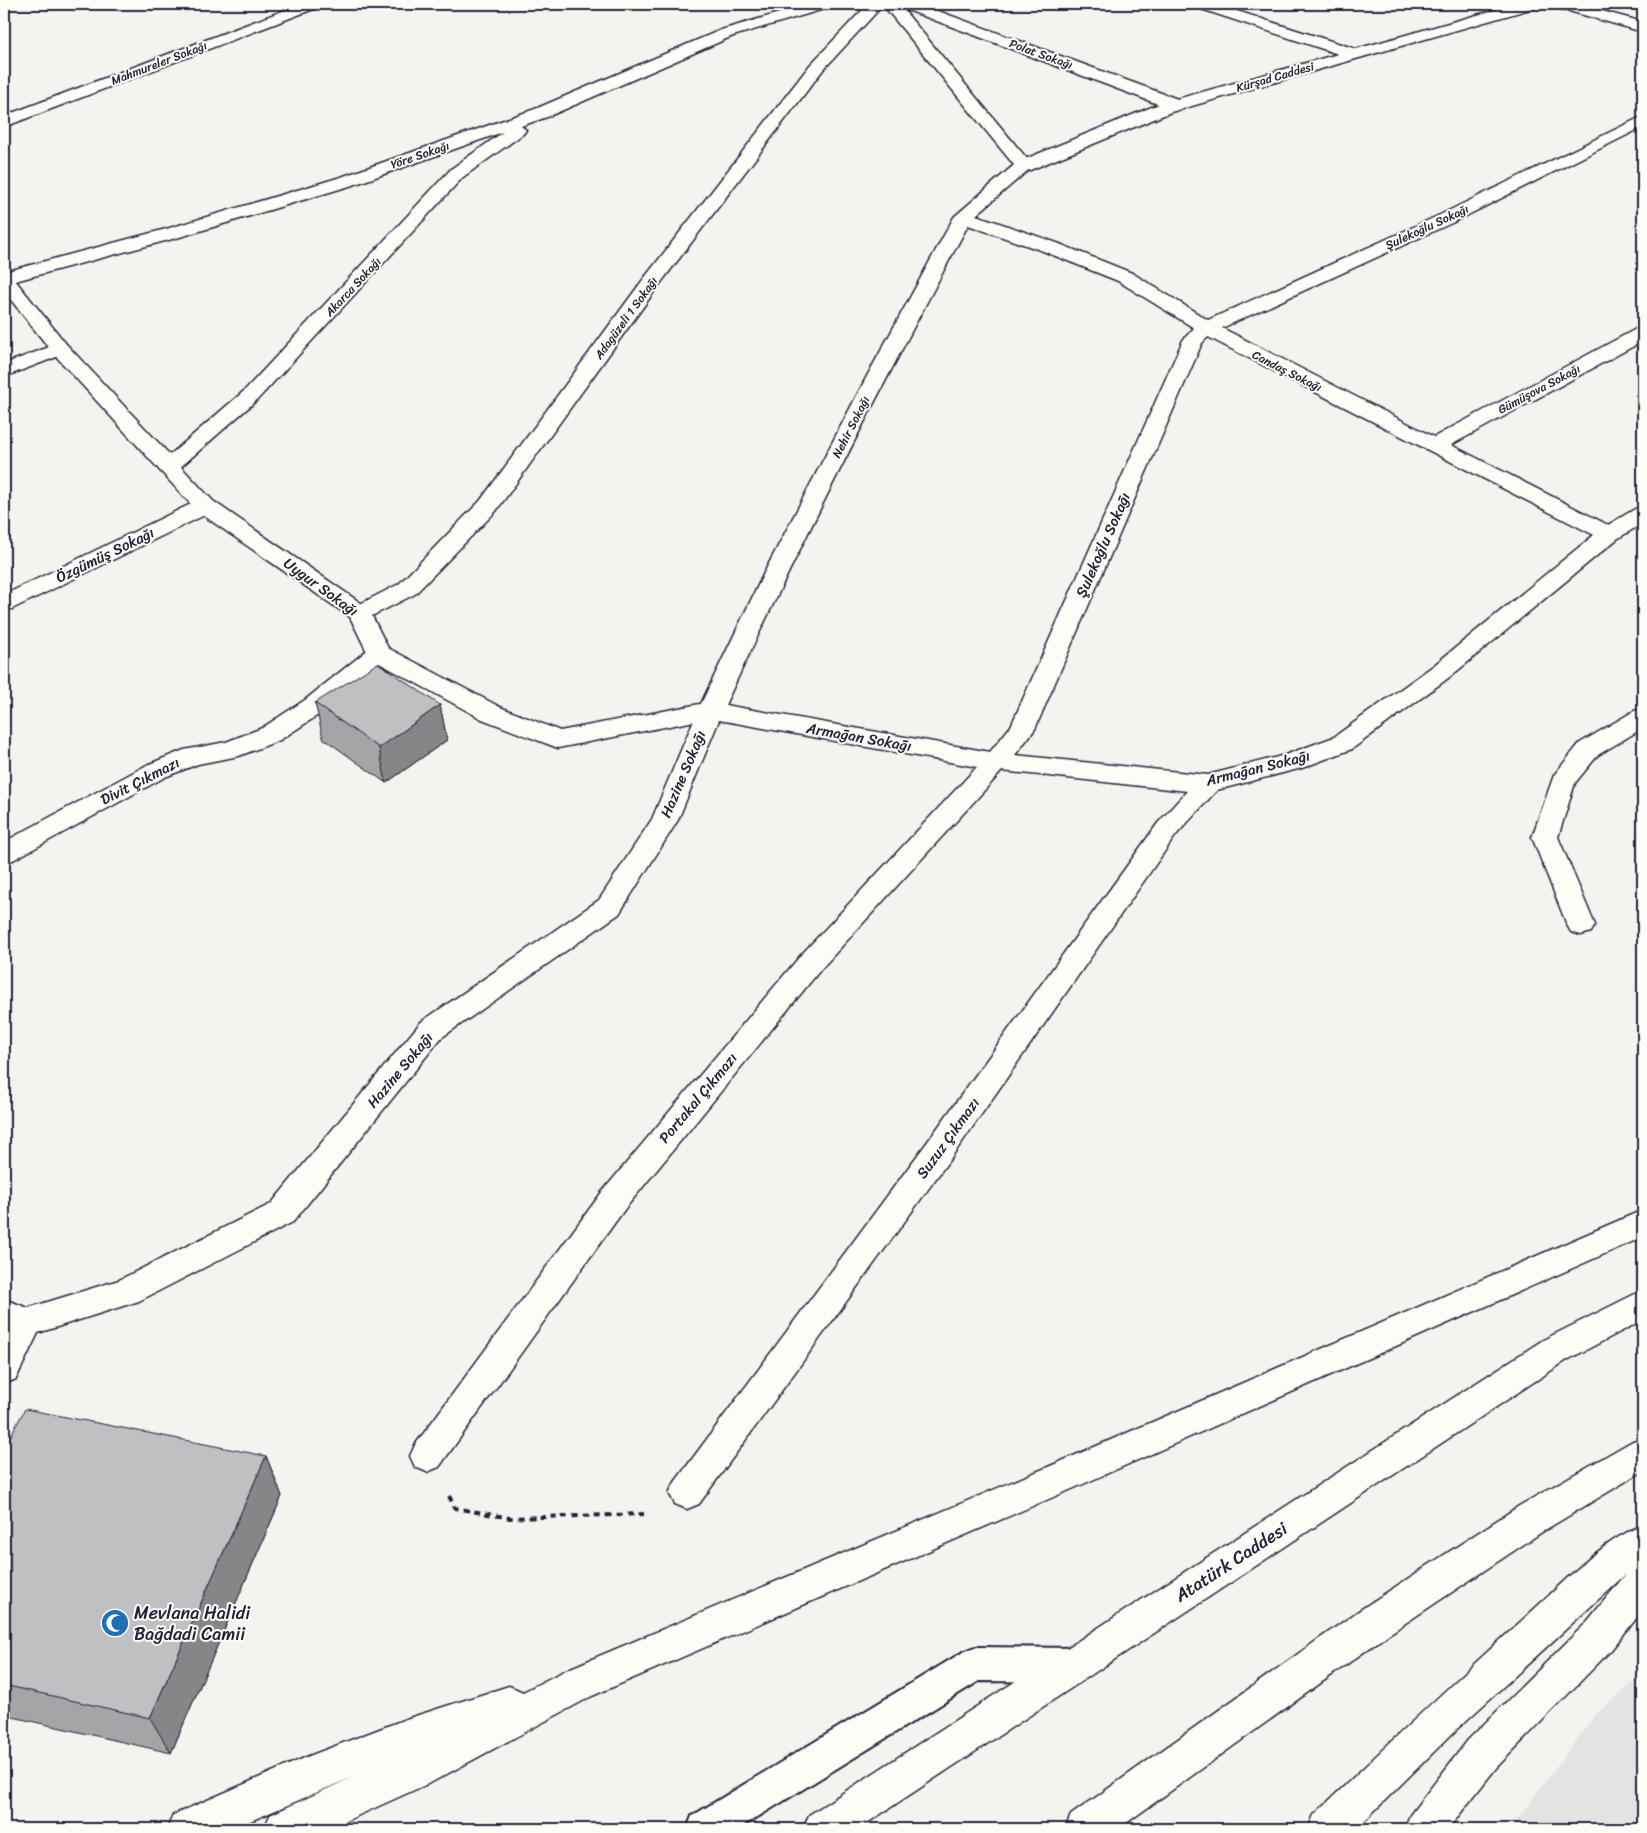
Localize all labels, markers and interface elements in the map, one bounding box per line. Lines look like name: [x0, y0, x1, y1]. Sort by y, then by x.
street label: Polat Sokağı: [1006, 32, 1076, 76]
street label: Mahmureler Sokağı: [108, 35, 210, 91]
street label: Kürşad Caddesi: [1233, 55, 1317, 99]
street label: Yöre Sokağı: [388, 135, 452, 175]
street label: Şulekoğlu Sokağı: [1381, 198, 1473, 256]
street label: Akarca Sokağı: [319, 252, 387, 323]
street label: Adagüzeli 1 Sokaḡı: [588, 272, 664, 365]
street label: Candaş Sokağı: [1248, 344, 1326, 398]
street label: Gümüşova Sokağı: [1494, 358, 1584, 420]
street label: Nehir Sokağı: [826, 392, 876, 462]
street label: Şulekoğlu Sokaḡı: [1068, 488, 1138, 602]
street label: Özgümüş Sokağı: [51, 520, 159, 590]
street label: Uygur Sokağı: [278, 551, 364, 623]
street label: Armaḡan Sokaḡı: [803, 715, 914, 759]
street label: Hazine Sokaḡı: [653, 726, 713, 822]
street label: Armaḡan Sokaḡı: [1202, 743, 1313, 794]
street label: Divit Çıkmazı: [96, 750, 184, 812]
street label: Hazine Sokaḡı: [360, 1026, 440, 1114]
street label: Portakal Çıkmazı: [652, 1047, 744, 1149]
street label: Suzuz Çıkmazı: [909, 1092, 987, 1184]
street label: Atatürk Caddesi: [1167, 1513, 1295, 1611]
place label: Mevlana Halidi Bağdadi Camii: [134, 1597, 251, 1650]
mosque icon: Mevlana Halidi Bağdadi Camii: [100, 1608, 130, 1638]

